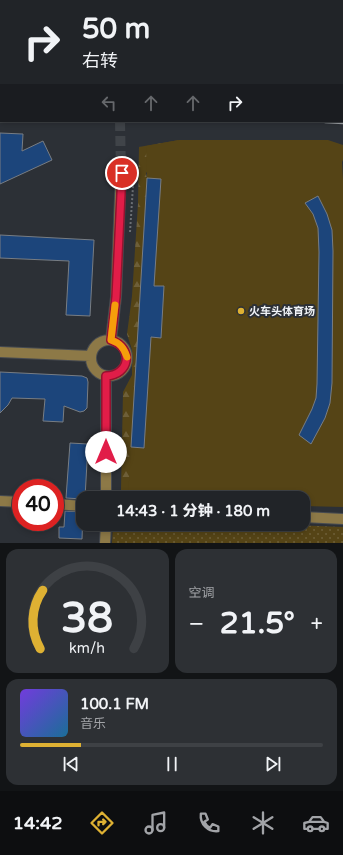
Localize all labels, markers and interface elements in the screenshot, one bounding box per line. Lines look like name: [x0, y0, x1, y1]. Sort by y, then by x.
text: 50 m: [82, 12, 150, 46]
icon: right: [16, 16, 68, 68]
text: 右转: [82, 50, 118, 72]
icon: left: [98, 92, 120, 114]
icon: ahead: [140, 92, 162, 114]
icon: ahead: [182, 92, 204, 114]
icon: right: [224, 92, 246, 114]
pin: [105, 156, 139, 190]
icon: arrive: [111, 162, 133, 184]
place label: 火车头体育场: [249, 305, 315, 318]
marker: 火车头体育场: [236, 306, 246, 316]
position arrow: [85, 431, 127, 473]
speed limit sign: 40: [12, 479, 64, 531]
text: 14:43 · 1 分钟 · 180 m: [116, 502, 270, 520]
text: 空调: [189, 585, 215, 601]
text: 38: [61, 594, 113, 644]
text: 21.5°: [220, 605, 295, 642]
text: −: [189, 611, 204, 637]
text: +: [311, 611, 323, 637]
text: km/h: [69, 640, 105, 657]
text: 100.1 FM: [80, 695, 149, 713]
text: 音乐: [80, 716, 106, 732]
icon: previous: [60, 753, 82, 775]
icon: pause: [161, 753, 183, 775]
icon: next: [262, 753, 284, 775]
icon: directions: [88, 809, 116, 837]
icon: music: [142, 809, 170, 837]
icon: phone: [195, 809, 223, 837]
icon: climate: [249, 809, 277, 837]
icon: car: [302, 809, 330, 837]
text: 14:42: [13, 812, 63, 834]

